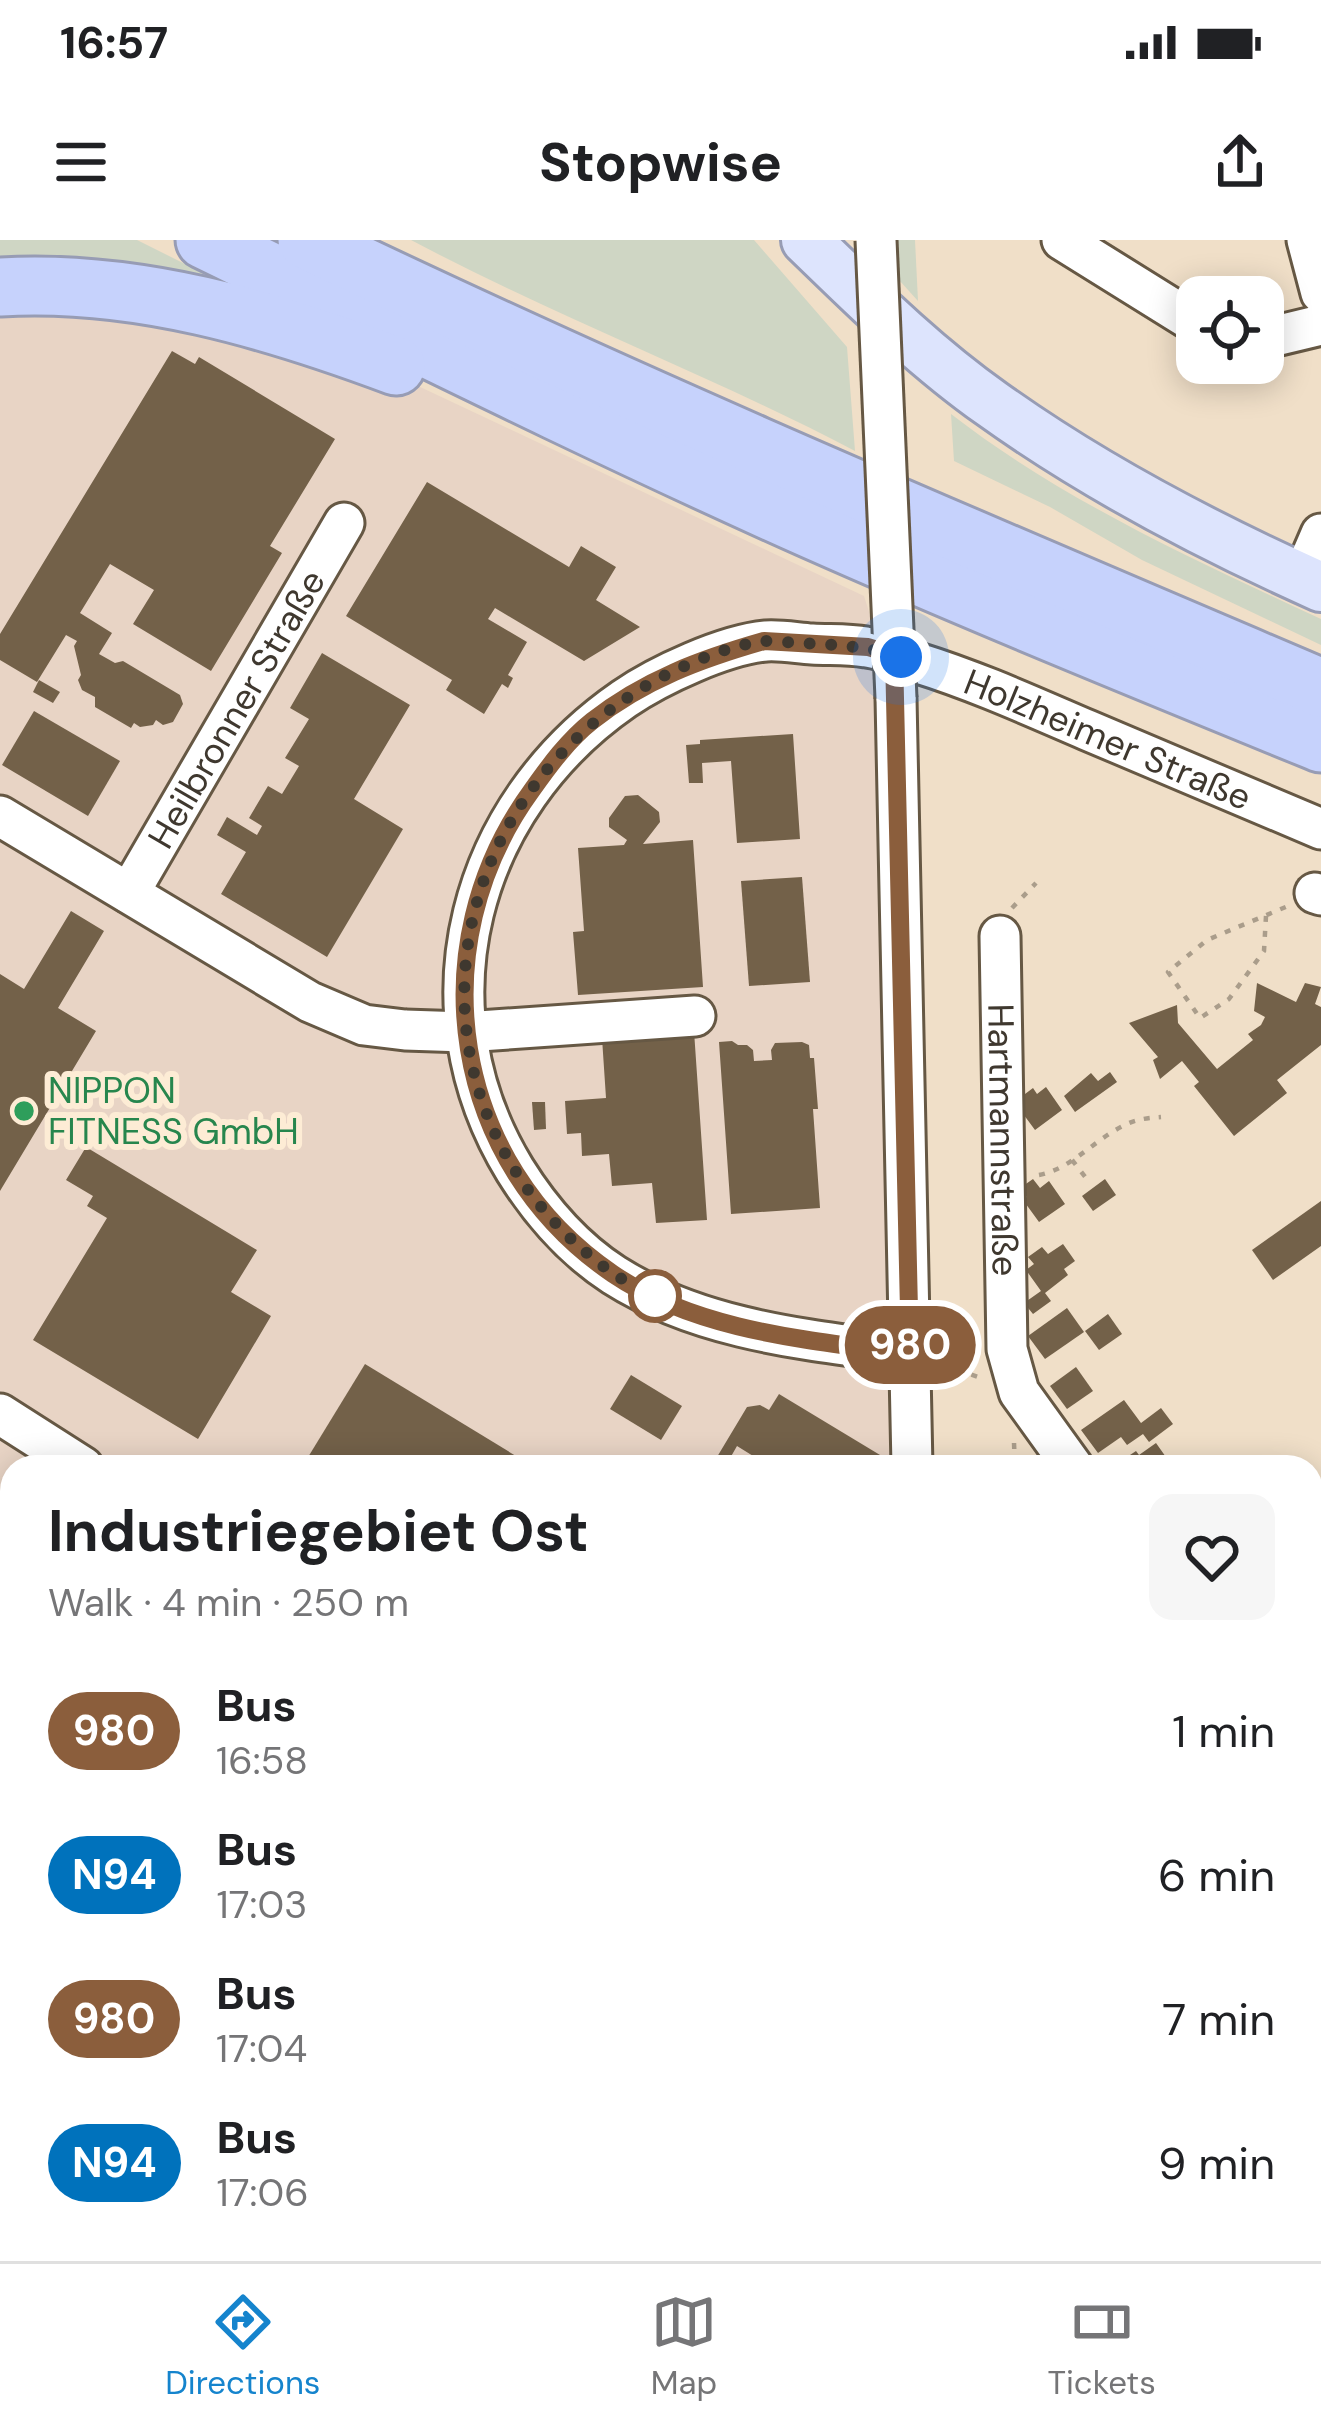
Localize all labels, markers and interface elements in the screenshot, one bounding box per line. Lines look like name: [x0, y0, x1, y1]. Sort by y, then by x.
text: 16:57: [60, 13, 168, 72]
text: Stopwise: [539, 127, 782, 198]
icon: menu: [48, 129, 114, 195]
icon: share: [1207, 129, 1273, 195]
map controls: [1176, 276, 1284, 384]
button: locate: [1176, 276, 1284, 384]
street label: Heilbronner Straße: [137, 561, 336, 857]
your location: [871, 627, 931, 687]
street label: Holzheimer Straße: [957, 658, 1258, 821]
street label: Hartmannstraße: [977, 1003, 1029, 1277]
place label: NIPPON FITNESS GmbH: [48, 1067, 299, 1155]
marker: NIPPON FITNESS GmbH: [11, 1098, 37, 1124]
unlabelled marker: [630, 1271, 680, 1321]
line badge: 980: [841, 1306, 979, 1384]
text: 980: [869, 1317, 951, 1372]
text: Industriegebiet Ost: [48, 1494, 589, 1569]
button: heart: [1149, 1494, 1275, 1620]
text: Walk · 4 min · 250 m: [48, 1577, 409, 1628]
text: Bus: [216, 1676, 296, 1735]
text: 1 min: [1172, 1702, 1275, 1761]
text: 980: [73, 1703, 155, 1758]
text: 16:58: [216, 1735, 308, 1786]
text: Bus: [217, 1820, 297, 1879]
text: 6 min: [1158, 1846, 1275, 1905]
text: N94: [72, 1847, 157, 1902]
text: 17:03: [217, 1879, 307, 1930]
text: Bus: [216, 1964, 296, 2023]
text: 7 min: [1162, 1990, 1275, 2049]
text: 980: [73, 1991, 155, 2046]
text: 17:04: [216, 2023, 307, 2074]
text: Bus: [217, 2108, 297, 2167]
text: 9 min: [1158, 2134, 1275, 2193]
text: N94: [72, 2135, 157, 2190]
text: 17:06: [217, 2167, 309, 2218]
tab: Directions: [165, 2289, 320, 2404]
tab: Map: [651, 2289, 717, 2404]
tab: Tickets: [1047, 2289, 1156, 2404]

